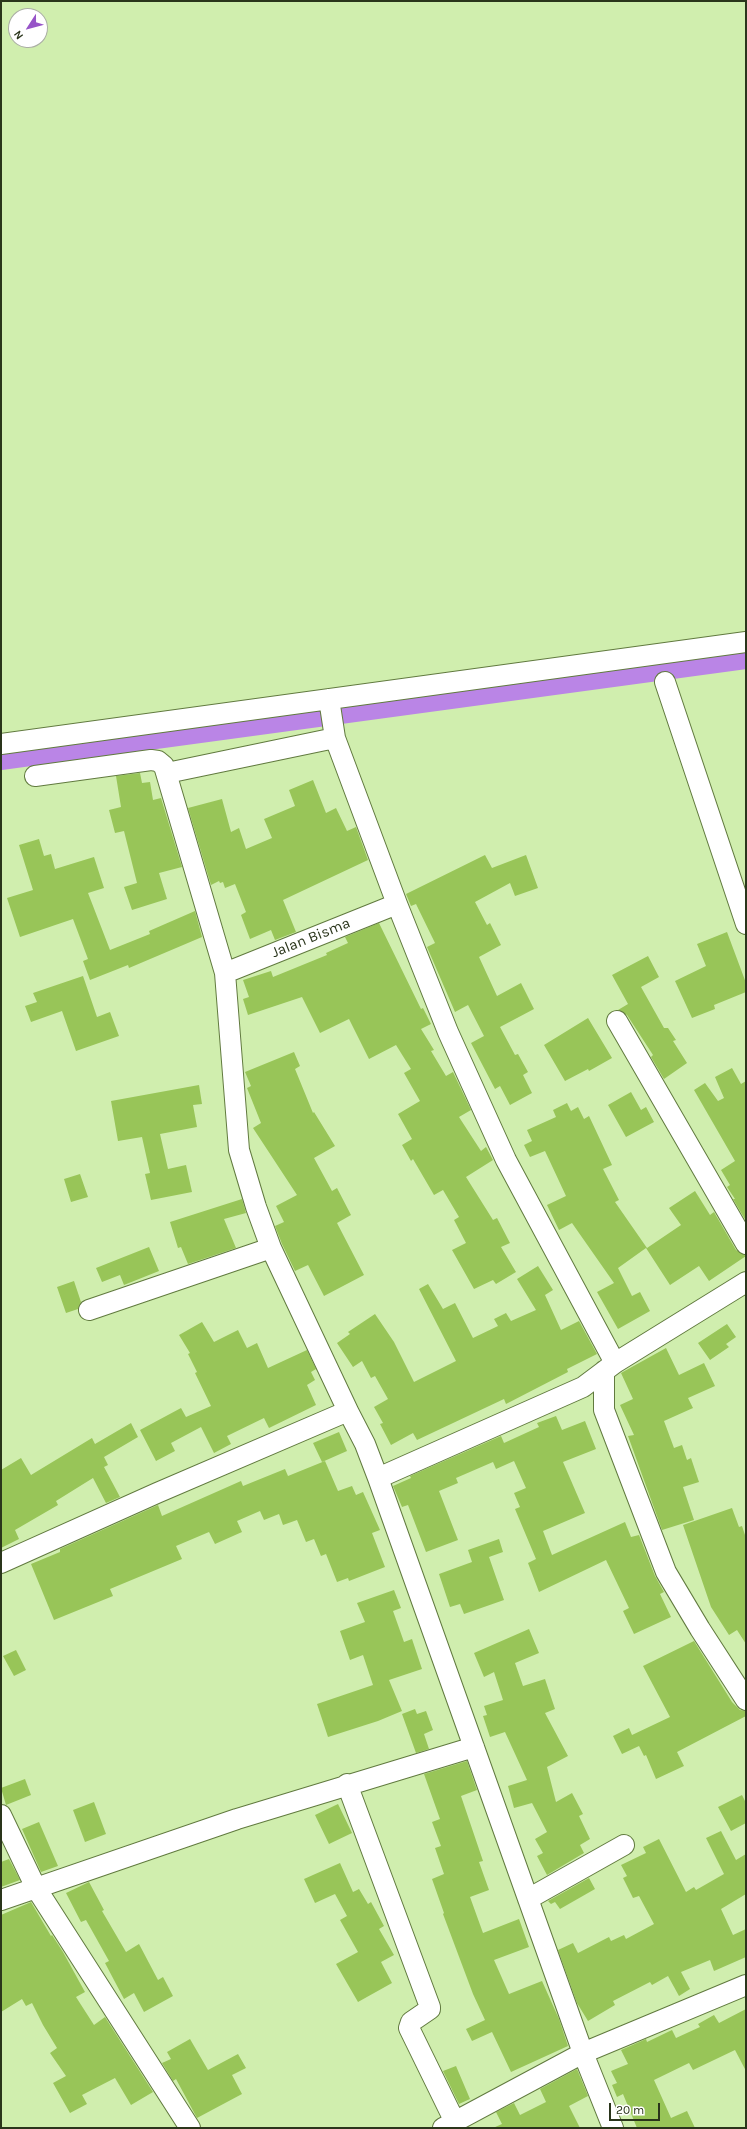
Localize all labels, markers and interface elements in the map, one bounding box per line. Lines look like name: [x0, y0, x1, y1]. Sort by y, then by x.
north arrow: [8, 8, 48, 48]
text: N: [11, 28, 26, 42]
street label: Jalan Bisma: [269, 914, 353, 962]
scale bar: [611, 2095, 662, 2121]
text: 20 m: [616, 2103, 644, 2117]

